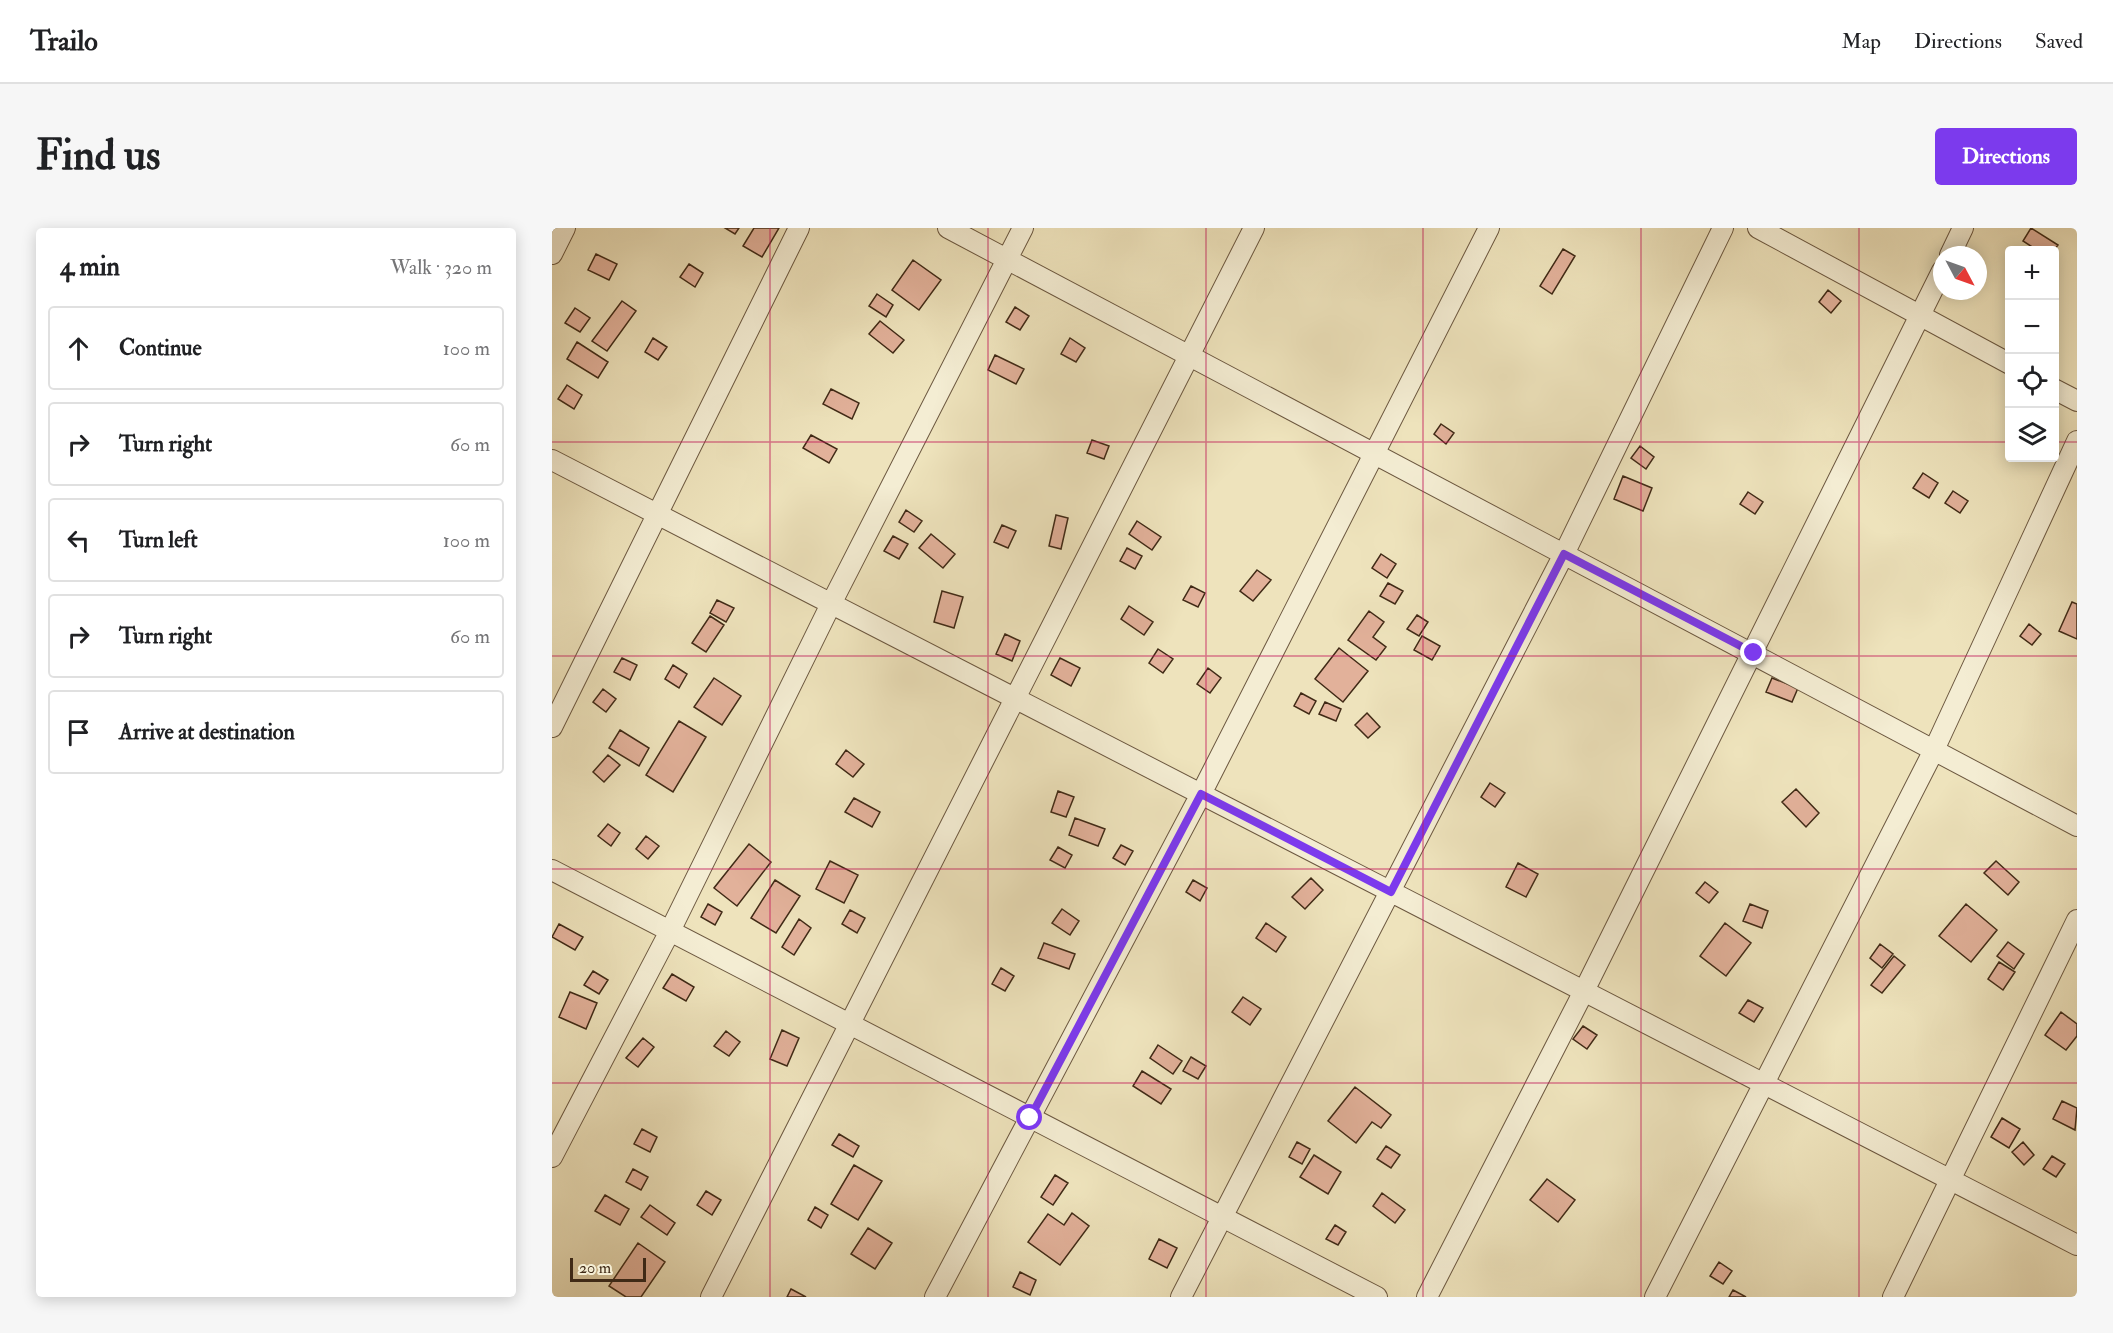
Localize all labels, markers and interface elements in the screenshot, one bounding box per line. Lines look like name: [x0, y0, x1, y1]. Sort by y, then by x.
text: Trailo: [30, 24, 98, 59]
text: Map: [1841, 28, 1881, 55]
text: Directions: [1914, 28, 2002, 55]
text: Saved: [2035, 28, 2083, 55]
button: Directions: [1935, 128, 2077, 185]
text: Find us: [36, 130, 160, 182]
north arrow: [1933, 246, 1987, 300]
map controls: [2005, 246, 2059, 462]
button: +: [2005, 246, 2059, 300]
text: 4 min: [60, 251, 120, 283]
text: Walk · 320 m: [390, 255, 492, 280]
button: −: [2005, 300, 2059, 354]
icon: ahead: [62, 332, 95, 365]
text: Continue: [119, 334, 202, 362]
text: 100 m: [443, 336, 490, 361]
button: locate: [2005, 354, 2059, 408]
button: layers: [2005, 408, 2059, 462]
icon: right: [62, 428, 95, 461]
text: Turn right: [119, 430, 212, 458]
text: 60 m: [450, 432, 490, 457]
icon: left: [62, 524, 95, 557]
text: Turn left: [119, 526, 198, 554]
text: 100 m: [443, 528, 490, 553]
icon: right: [62, 620, 95, 653]
text: Turn right: [119, 622, 212, 650]
text: 60 m: [450, 624, 490, 649]
route end: [1740, 639, 1766, 665]
icon: arrive: [62, 716, 95, 749]
text: Arrive at destination: [119, 718, 295, 746]
route start: [1016, 1104, 1042, 1130]
scale bar: [570, 1255, 646, 1282]
text: 20 m: [579, 1258, 611, 1278]

